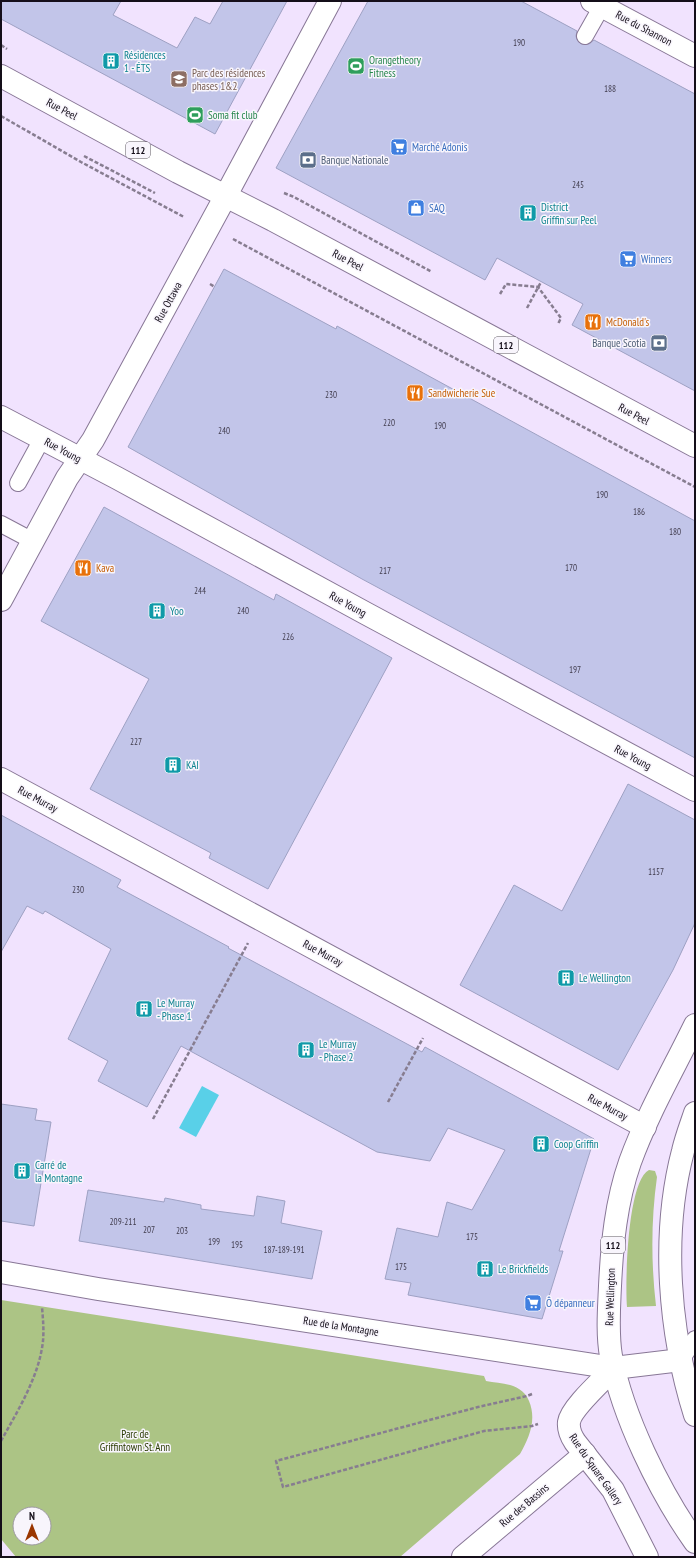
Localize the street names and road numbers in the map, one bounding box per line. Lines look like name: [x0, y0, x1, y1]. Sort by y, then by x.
street label: Rue du Shannon: [613, 7, 675, 49]
street label: Rue Peel: [44, 95, 80, 123]
road number: 112: [126, 142, 150, 158]
street label: Rue Peel: [330, 246, 366, 274]
street label: Rue Ottawa: [151, 279, 185, 325]
road number: 112: [494, 337, 518, 353]
street label: Rue Peel: [616, 400, 652, 428]
street label: Rue Young: [42, 434, 84, 466]
street label: Rue Young: [327, 588, 369, 620]
street label: Rue Young: [612, 741, 654, 773]
street label: Rue Murray: [16, 783, 61, 816]
street label: Rue Murray: [301, 937, 346, 970]
street label: Rue Murray: [586, 1091, 631, 1124]
road number: 112: [601, 1237, 625, 1253]
street label: Rue Wellington: [602, 1268, 618, 1326]
street label: Rue de la Montagne: [302, 1313, 380, 1339]
street label: Rue du Square Gallery: [566, 1431, 626, 1508]
street label: Rue des Bassins: [496, 1480, 552, 1530]

